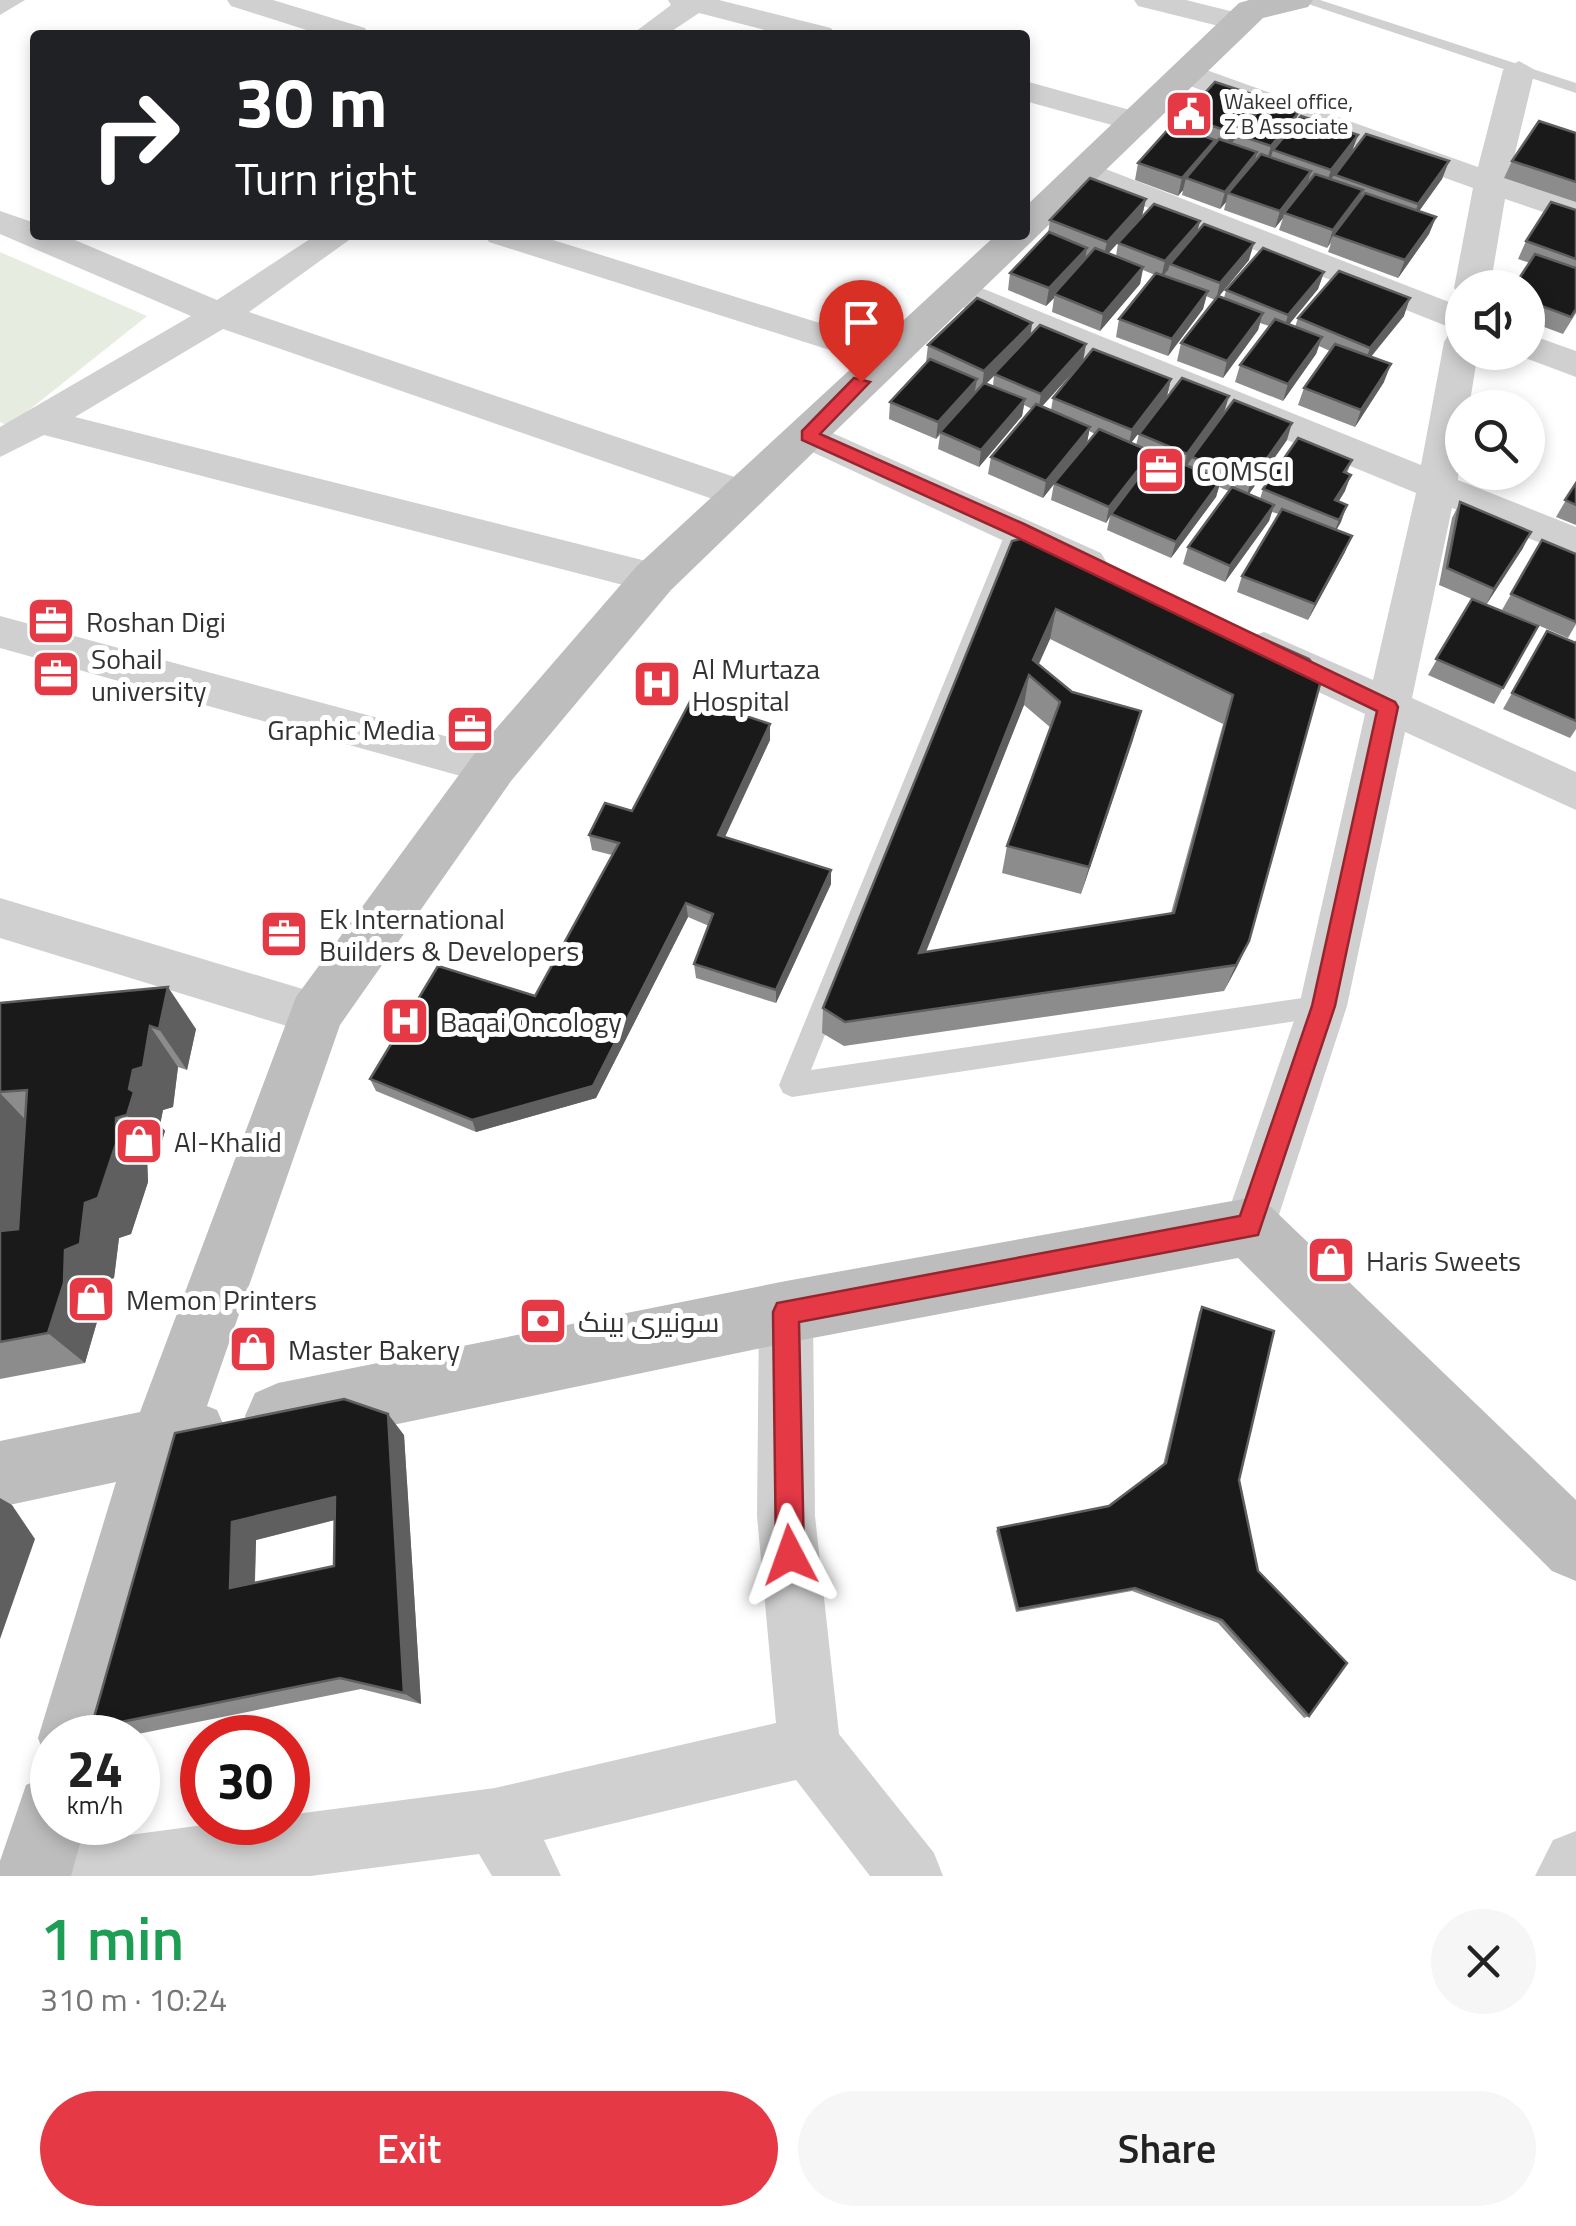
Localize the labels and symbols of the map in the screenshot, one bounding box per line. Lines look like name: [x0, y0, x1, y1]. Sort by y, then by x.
place label: Wakeel office, Z B Associate: [1224, 84, 1353, 143]
public building icon: Wakeel office, Z B Associate: [1163, 88, 1215, 140]
pin: [819, 280, 904, 383]
office icon: COMSCI: [1135, 444, 1187, 496]
place label: COMSCI: [1196, 449, 1290, 492]
office icon: Roshan Digi: [25, 595, 77, 647]
place label: Roshan Digi: [86, 600, 226, 643]
place label: Sohail university: [91, 637, 207, 712]
place label: Al Murtaza Hospital: [692, 647, 820, 722]
office icon: Sohail university: [30, 648, 82, 700]
hospital icon: Al Murtaza Hospital: [631, 658, 683, 710]
office icon: Graphic Media: [444, 703, 496, 755]
place label: Graphic Media: [267, 708, 435, 751]
place label: Ek International Builders & Developers: [319, 897, 579, 972]
office icon: Ek International Builders & Developers: [258, 908, 310, 960]
hospital icon: Baqai Oncology: [379, 995, 431, 1047]
place label: Baqai Oncology: [440, 1000, 622, 1043]
shop icon: Al-Khalid: [113, 1115, 165, 1167]
place label: Al-Khalid: [174, 1120, 282, 1163]
shop icon: Haris Sweets: [1305, 1234, 1357, 1286]
place label: Haris Sweets: [1366, 1239, 1521, 1282]
shop icon: Memon Printers: [65, 1273, 117, 1325]
place label: Memon Printers: [126, 1278, 317, 1321]
bank icon: سونیری بینک: [517, 1295, 569, 1347]
place label: سونیری بینک: [578, 1300, 720, 1343]
shop icon: Master Bakery: [227, 1323, 279, 1375]
place label: Master Bakery: [288, 1328, 460, 1371]
position arrow: [738, 1503, 842, 1607]
speed limit sign: 30: [180, 1715, 310, 1845]

